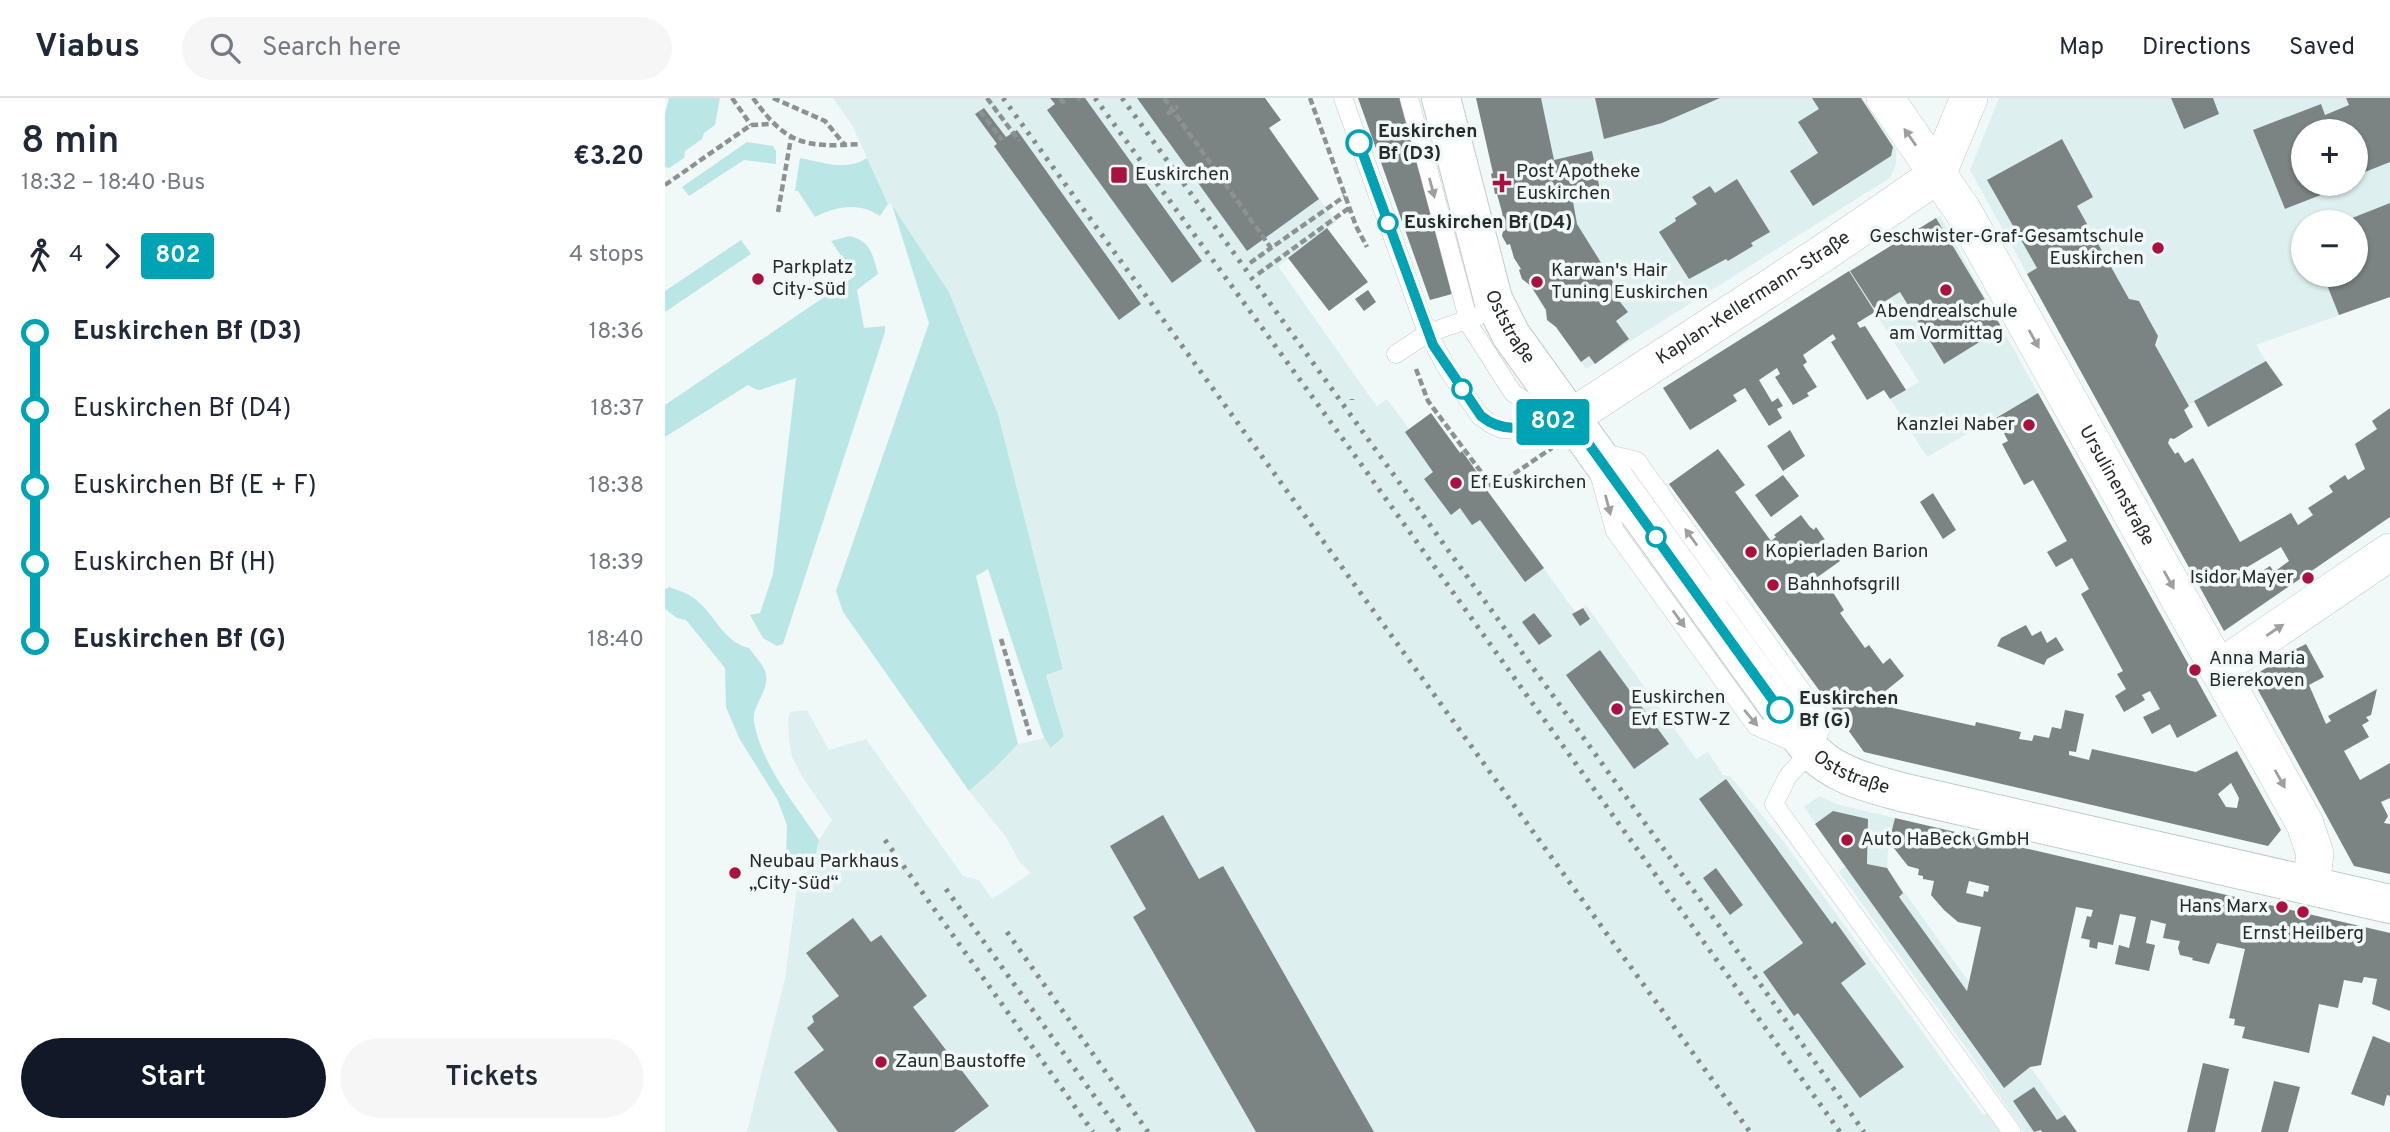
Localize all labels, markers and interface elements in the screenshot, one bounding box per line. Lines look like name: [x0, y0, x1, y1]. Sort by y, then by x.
search box: [182, 17, 672, 80]
text: Viabus: [35, 27, 140, 69]
icon: search: [206, 29, 244, 67]
text: Search here: [262, 32, 401, 65]
text: Map: [2059, 33, 2104, 63]
text: Directions: [2142, 33, 2251, 63]
text: Saved: [2289, 33, 2355, 63]
text: 8 min: [21, 118, 119, 167]
map controls: [2291, 119, 2368, 287]
button: +: [2291, 119, 2368, 196]
place label: Euskirchen Bf (D3): [1378, 120, 1477, 166]
one-way arrow: [1903, 128, 1917, 146]
marker: Euskirchen Bf (D3): [1346, 130, 1372, 156]
text: €3.20: [573, 141, 644, 174]
place label: Post Apotheke Euskirchen: [1516, 160, 1640, 206]
place label: Euskirchen: [1135, 163, 1229, 187]
marker: Euskirchen: [1109, 165, 1129, 185]
text: 18:32 – 18:40 · Bus: [21, 169, 205, 198]
marker: Post Apotheke Euskirchen: [1494, 175, 1510, 191]
one-way arrow: [1427, 177, 1438, 199]
button: −: [2291, 210, 2368, 287]
place label: Euskirchen Bf (D4): [1404, 211, 1572, 235]
marker: Euskirchen Bf (D4): [1378, 213, 1398, 233]
place label: Geschwister-Graf-Gesamtschule Euskirchen: [1869, 225, 2144, 271]
street label: Kaplan-Kellermann-Straße: [1652, 226, 1855, 371]
icon: walk: [21, 237, 59, 275]
icon: forward: [93, 237, 131, 275]
marker: Geschwister-Graf-Gesamtschule Euskirchen: [2150, 240, 2166, 256]
text: 4: [69, 241, 83, 270]
text: 802: [155, 241, 200, 271]
text: 4 stops: [569, 241, 644, 270]
place label: Parkplatz City-Süd: [772, 256, 853, 302]
place label: Karwan's Hair Tuning Euskirchen: [1551, 259, 1708, 305]
marker: Parkplatz City-Süd: [750, 271, 766, 287]
marker: Karwan's Hair Tuning Euskirchen: [1529, 274, 1545, 290]
marker: Abendrealschule am Vormittag: [1938, 282, 1954, 298]
street label: Oststraße: [1479, 288, 1540, 369]
place label: Abendrealschule am Vormittag: [1875, 300, 2017, 346]
text: Euskirchen Bf (D3): [73, 316, 302, 349]
text: 18:36: [589, 318, 644, 347]
one-way arrow: [2028, 329, 2040, 348]
unlabelled marker: [1452, 379, 1472, 399]
text: Euskirchen Bf (D4): [73, 393, 291, 426]
text: 18:37: [591, 395, 644, 424]
line badge: 802: [1513, 399, 1593, 445]
text: 802: [1530, 407, 1576, 437]
place label: Kanzlei Naber: [1896, 413, 2016, 437]
marker: Kanzlei Naber: [2021, 417, 2037, 433]
street label: Ursulinenstraße: [2073, 421, 2160, 550]
text: Euskirchen Bf (E + F): [73, 470, 317, 503]
place label: Ef Euskirchen: [1470, 471, 1586, 495]
text: 18:38: [588, 472, 644, 501]
marker: Ef Euskirchen: [1448, 475, 1464, 491]
one-way arrow: [1603, 495, 1613, 516]
unlabelled marker: [1646, 527, 1666, 547]
one-way arrow: [1685, 528, 1699, 546]
place label: Kopierladen Barion: [1765, 540, 1929, 564]
marker: Kopierladen Barion: [1743, 544, 1759, 560]
text: Euskirchen Bf (H): [73, 547, 276, 580]
text: 18:39: [589, 549, 644, 578]
place label: Isidor Mayer: [2190, 566, 2295, 590]
one-way arrow: [2163, 570, 2175, 590]
marker: Isidor Mayer: [2300, 570, 2316, 586]
place label: Bahnhofsgrill: [1787, 573, 1900, 597]
marker: Bahnhofsgrill: [1765, 577, 1781, 593]
one-way arrow: [1672, 610, 1686, 628]
one-way arrow: [2266, 623, 2284, 637]
text: Euskirchen Bf (G): [73, 624, 286, 657]
text: 18:40: [587, 626, 644, 655]
place label: Anna Maria Bierekoven: [2209, 647, 2305, 693]
marker: Anna Maria Bierekoven: [2187, 662, 2203, 678]
place label: Euskirchen Evf ESTW-Z: [1631, 686, 1731, 732]
place label: Euskirchen Bf (G): [1799, 687, 1898, 733]
marker: Euskirchen Bf (G): [1767, 697, 1793, 723]
marker: Euskirchen Evf ESTW-Z: [1609, 701, 1625, 717]
one-way arrow: [1743, 709, 1759, 727]
street label: Oststraße: [1807, 745, 1892, 800]
one-way arrow: [2274, 769, 2286, 789]
place label: Auto HaBeck GmbH: [1861, 828, 2030, 852]
marker: Auto HaBeck GmbH: [1839, 832, 1855, 848]
place label: Neubau Parkhaus „City-Süd“: [749, 850, 899, 896]
marker: Neubau Parkhaus „City-Süd“: [727, 865, 743, 881]
place label: Hans Marx: [2179, 895, 2268, 919]
marker: Hans Marx: [2274, 899, 2290, 915]
marker: Ernst Heilberg: [2295, 904, 2311, 920]
place label: Ernst Heilberg: [2242, 922, 2364, 946]
button: Start: [21, 1038, 326, 1118]
button: Tickets: [340, 1038, 644, 1118]
place label: Zaun Baustoffe: [895, 1050, 1026, 1074]
marker: Zaun Baustoffe: [873, 1054, 889, 1070]

